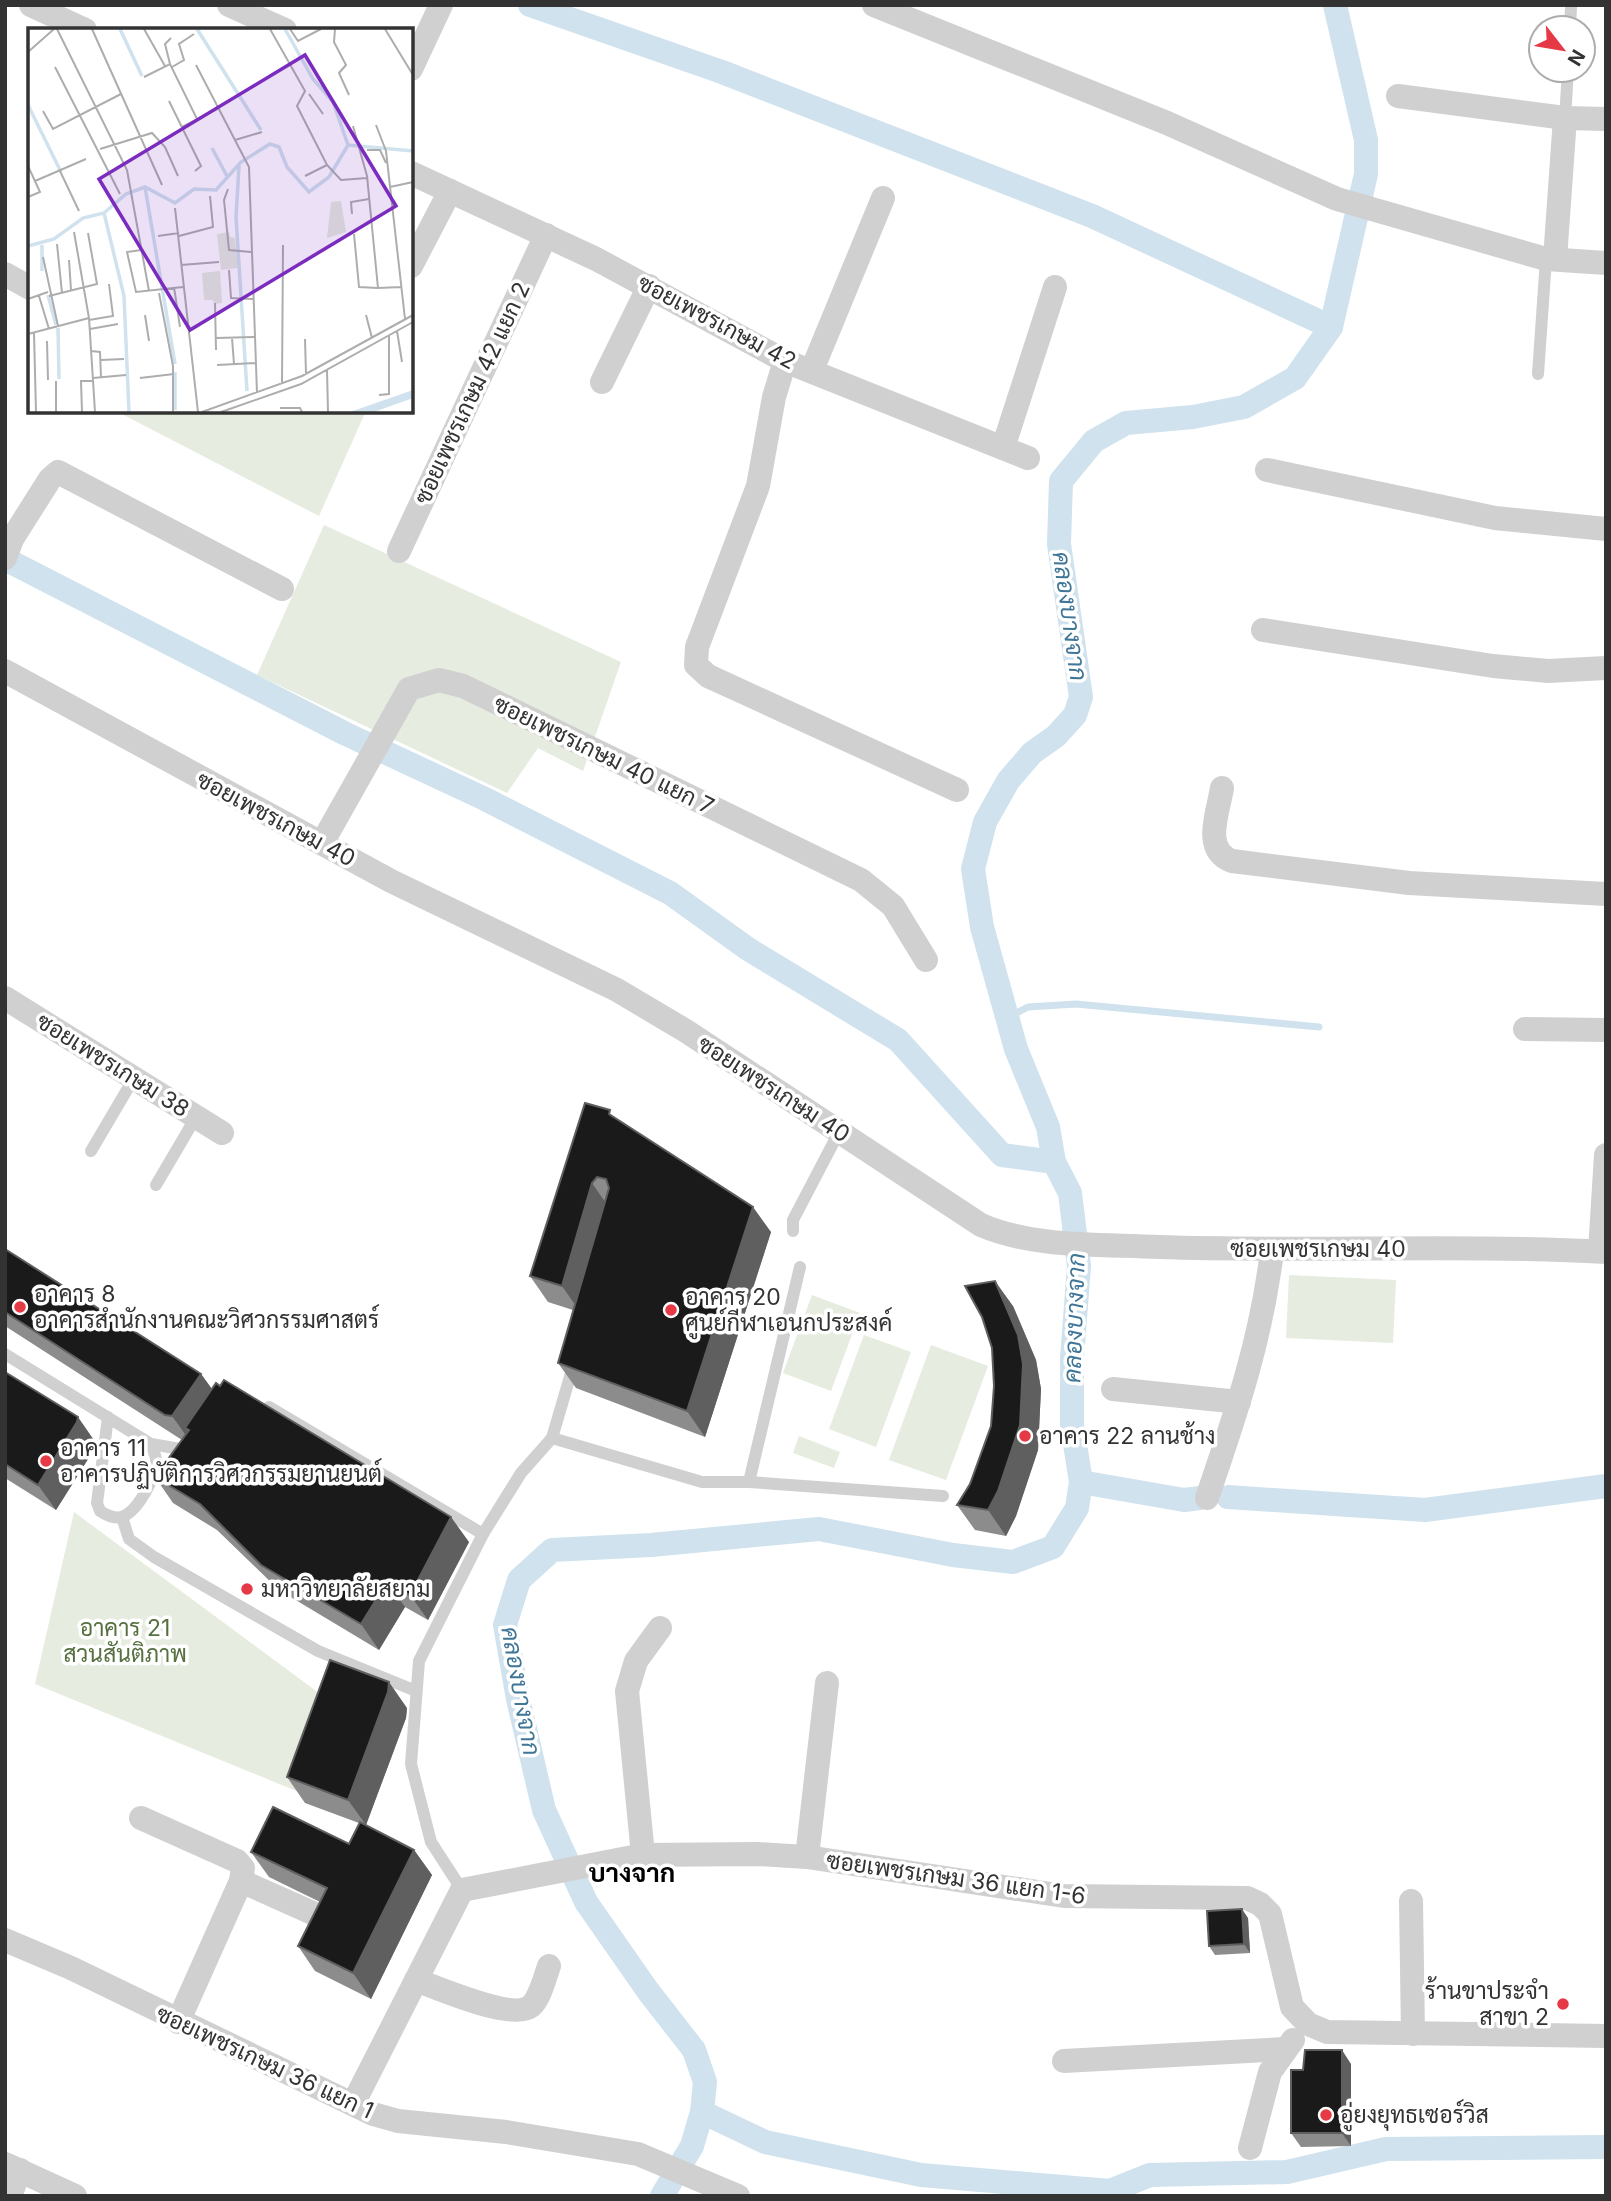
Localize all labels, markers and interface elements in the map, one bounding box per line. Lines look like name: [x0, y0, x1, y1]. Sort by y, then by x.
north arrow: [1527, 14, 1597, 84]
inset map: [28, 28, 413, 413]
text: N: [1563, 45, 1590, 70]
street label: ซอยเพชรเกษม 42: [633, 269, 801, 375]
street label: ซอยเพชรเกษม 42 แยก 2: [408, 278, 536, 508]
water label: คลองบางจาก: [1047, 550, 1093, 682]
street label: ซอยเพชรเกษม 40 แยก 7: [489, 690, 719, 820]
street label: ซอยเพชรเกษม 40: [192, 765, 360, 873]
street label: ซอยเพชรเกษม 38: [32, 1007, 194, 1123]
street label: ซอยเพชรเกษม 40: [693, 1029, 855, 1149]
street label: ซอยเพชรเกษม 40: [1230, 1235, 1406, 1263]
water label: คลองบางจาก: [1057, 1252, 1091, 1384]
place label: อาคาร 8 อาคารสำนักงานคณะวิศวกรรมศาสตร์: [34, 1280, 379, 1334]
place label: อาคาร 20 ศูนย์กีฬาเอนกประสงค์: [685, 1283, 892, 1340]
marker: อาคาร 8 อาคารสำนักงานคณะวิศวกรรมศาสตร์: [12, 1299, 28, 1315]
marker: อาคาร 20 ศูนย์กีฬาเอนกประสงค์: [663, 1302, 679, 1318]
place label: อาคาร 22 ลานช้าง: [1039, 1421, 1215, 1450]
marker: อาคาร 22 ลานช้าง: [1017, 1428, 1033, 1444]
place label: อาคาร 11 อาคารปฏิบัติการวิศวกรรมยานยนต์: [60, 1434, 382, 1490]
marker: อาคาร 11 อาคารปฏิบัติการวิศวกรรมยานยนต์: [38, 1453, 54, 1469]
place label: มหาวิทยาลัยสยาม: [261, 1575, 430, 1603]
marker: มหาวิทยาลัยสยาม: [239, 1581, 255, 1597]
park label: อาคาร 21 สวนสันติภาพ: [63, 1614, 187, 1668]
water label: คลองบางจาก: [495, 1624, 547, 1758]
street label: ซอยเพชรเกษม 36 แยก 1-6: [825, 1846, 1087, 1910]
district label: บางจาก: [589, 1857, 675, 1888]
place label: ร้านขาประจำ สาขา 2: [1425, 1976, 1549, 2031]
marker: ร้านขาประจำ สาขา 2: [1555, 1996, 1571, 2012]
street label: ซอยเพชรเกษม 36 แยก 1: [152, 1999, 378, 2125]
place label: อู่ยงยุทธเซอร์วิส: [1340, 2099, 1489, 2132]
marker: อู่ยงยุทธเซอร์วิส: [1318, 2107, 1334, 2123]

